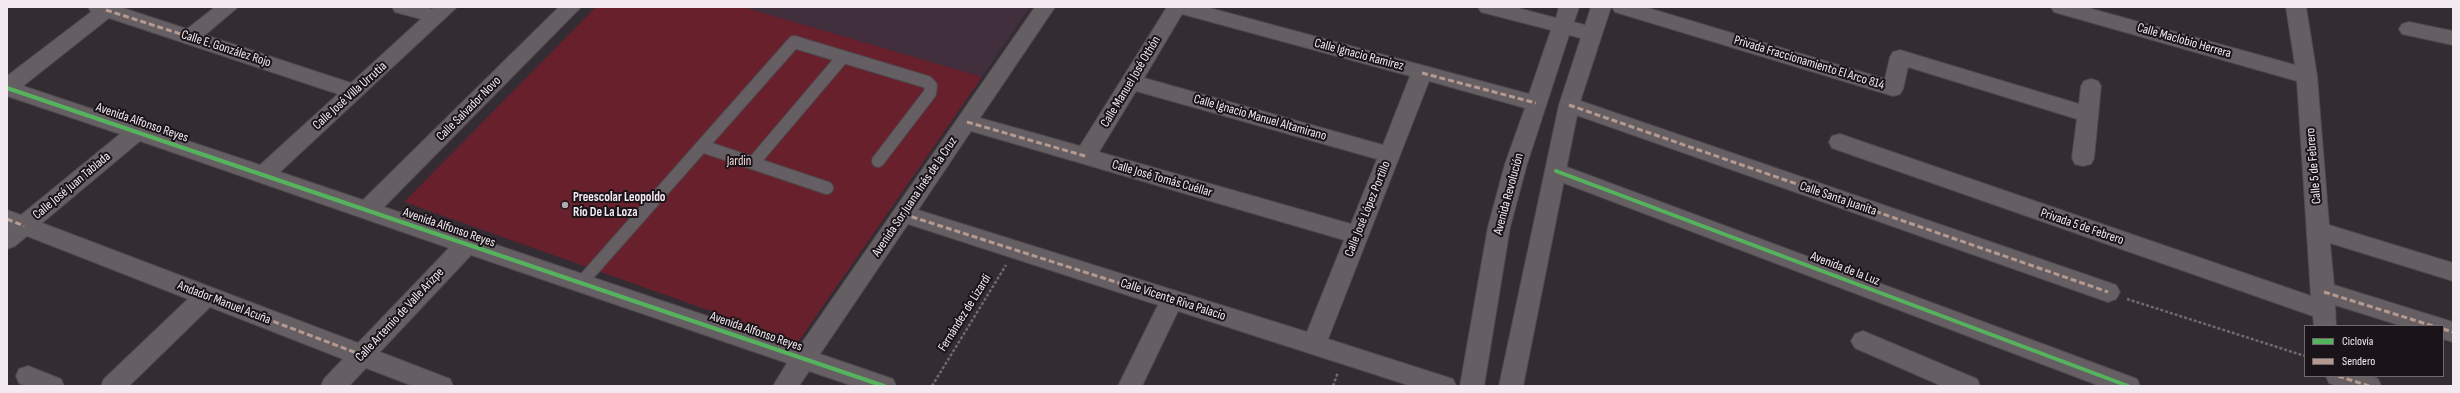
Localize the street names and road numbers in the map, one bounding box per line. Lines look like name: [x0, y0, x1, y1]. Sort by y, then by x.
street label: Calle Maclobio Herrera: [2135, 20, 2233, 62]
street label: Calle E. González Rojo: [179, 27, 273, 71]
street label: Privada Fraccionamiento El Arco 814: [1732, 33, 1886, 93]
street label: Calle Manuel José Othón: [1098, 34, 1164, 130]
street label: Calle Ignacio Ramírez: [1313, 36, 1405, 74]
street label: Calle José Villa Urrutia: [310, 59, 390, 133]
street label: Calle Salvador Novo: [433, 73, 505, 145]
street label: Calle Ignacio Manuel Altamirano: [1192, 92, 1328, 144]
street label: Avenida Alfonso Reyes: [94, 100, 190, 146]
street label: Calle 5 de Febrero: [2303, 127, 2325, 205]
street label: Avenida Sor Juana Inés de la Cruz: [869, 134, 961, 260]
street label: Calle José Juan Tablada: [30, 149, 114, 223]
street label: Avenida Revolución: [1491, 152, 1527, 236]
street label: Calle José Tomás Cuéllar: [1110, 157, 1214, 201]
street label: Calle José López Portillo: [1342, 159, 1394, 259]
street label: Calle Santa Juanita: [1797, 179, 1879, 219]
street label: Avenida Alfonso Reyes: [401, 205, 497, 251]
street label: Privada 5 de Febrero: [2038, 205, 2126, 249]
street label: Avenida de la Luz: [1808, 249, 1882, 289]
street label: Calle Artemio de Valle Arizpe: [352, 265, 448, 365]
street label: Fernández de Lizardi: [935, 271, 995, 355]
street label: Calle Vicente Riva Palacio: [1118, 276, 1228, 324]
street label: Andador Manuel Acuña: [175, 278, 273, 328]
street label: Avenida Alfonso Reyes: [708, 309, 804, 355]

